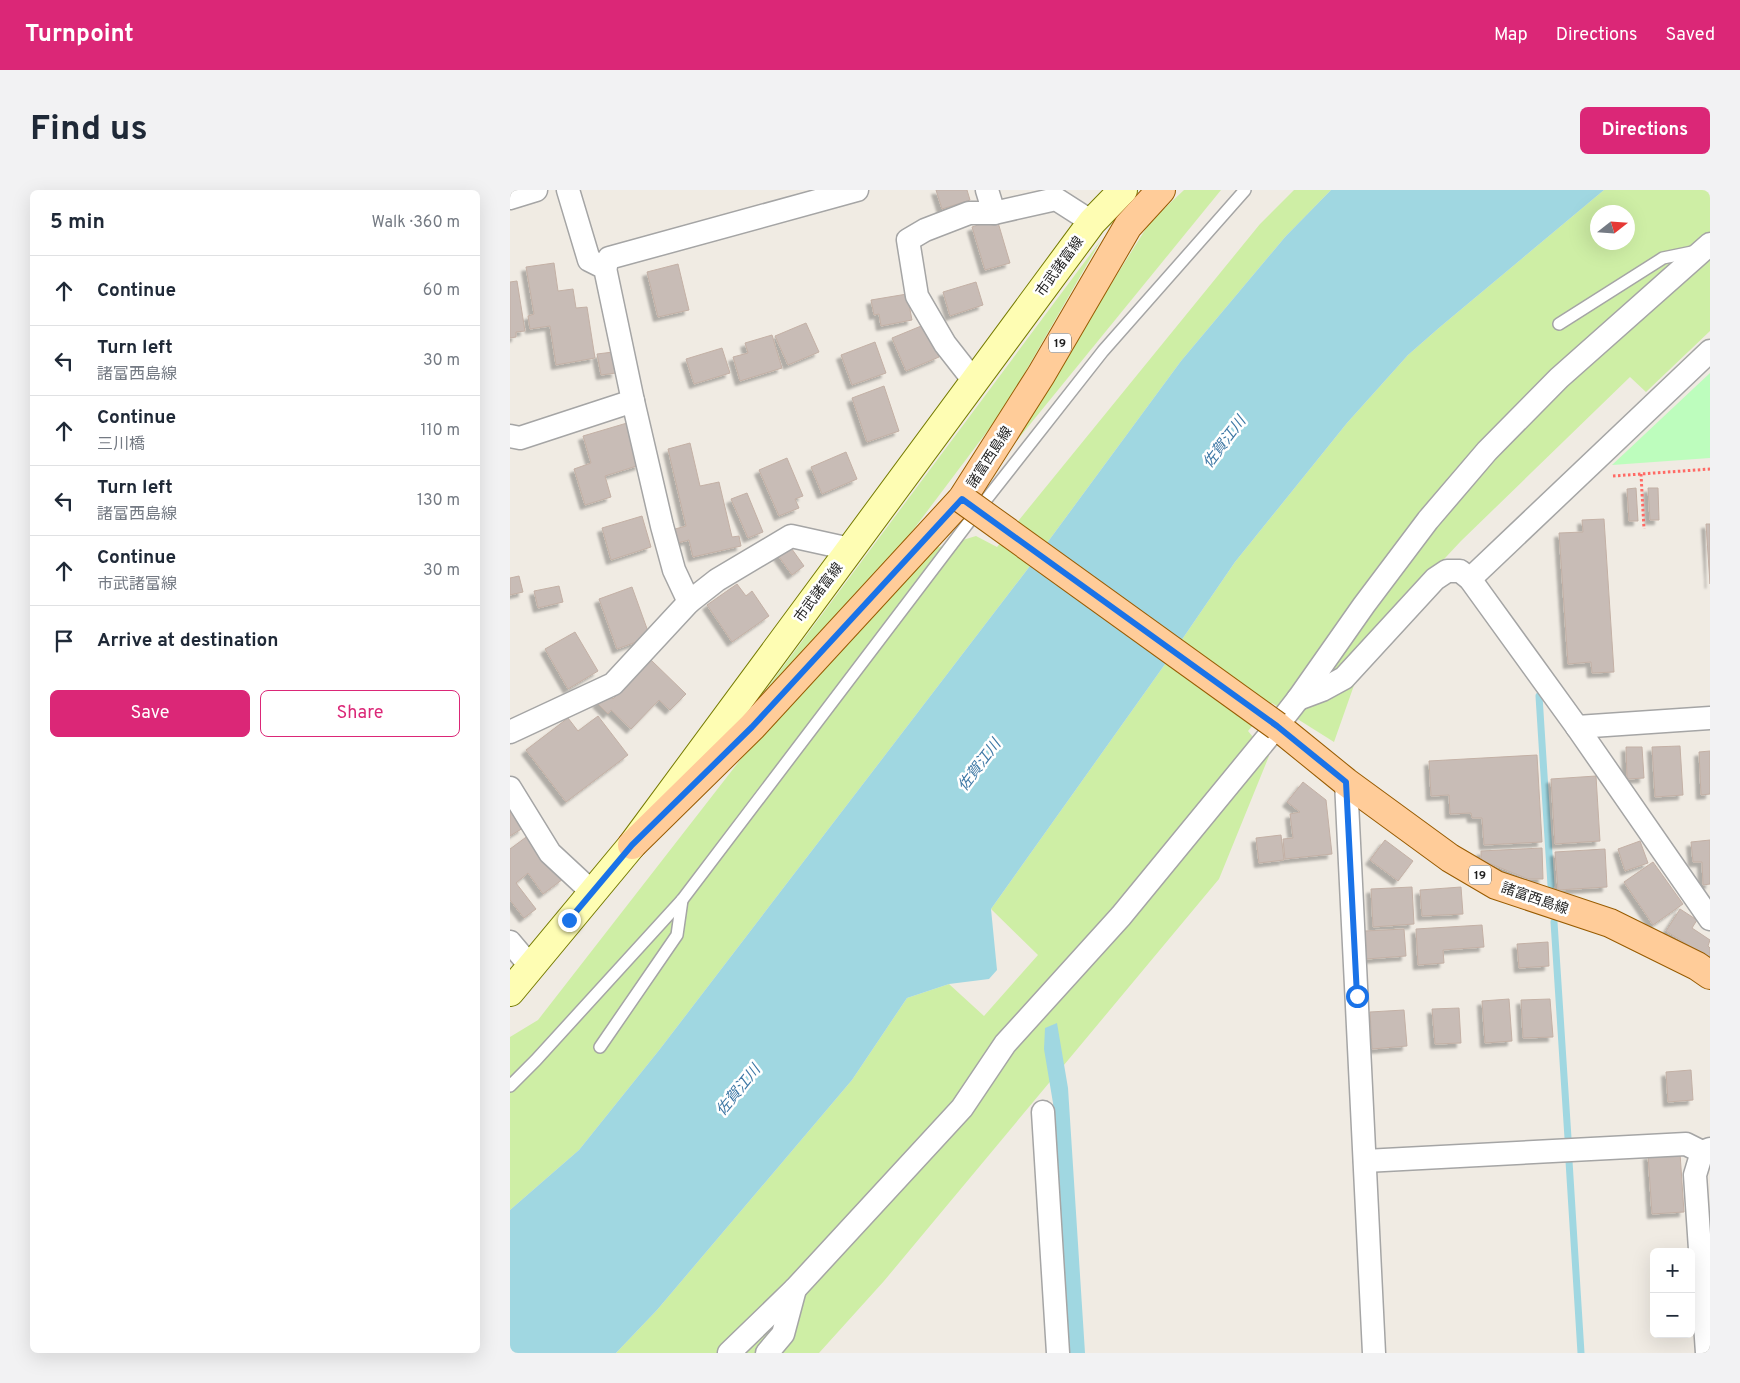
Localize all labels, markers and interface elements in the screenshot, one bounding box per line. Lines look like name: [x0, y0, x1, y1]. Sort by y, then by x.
text: Turnpoint: [25, 20, 134, 50]
text: Map: [1494, 24, 1528, 47]
text: Directions: [1556, 24, 1638, 47]
text: Saved: [1666, 24, 1715, 47]
button: Directions: [1580, 107, 1710, 154]
text: Find us: [30, 108, 148, 152]
north arrow: [1590, 205, 1635, 250]
text: 5 min: [50, 209, 105, 236]
text: Walk · 360 m: [372, 213, 460, 233]
street label: 市武諸富線: [1033, 234, 1088, 300]
icon: ahead: [50, 277, 78, 305]
text: Continue: [97, 279, 176, 303]
text: 60 m: [423, 281, 460, 301]
road number: 19: [1049, 334, 1071, 352]
text: Turn left: [97, 336, 173, 360]
icon: left: [50, 347, 78, 375]
text: 30 m: [423, 351, 460, 371]
text: 諸富西島線: [97, 365, 177, 385]
text: Continue: [97, 406, 176, 430]
water label: 佐賀江川: [1200, 412, 1252, 473]
icon: ahead: [50, 417, 78, 445]
text: 110 m: [420, 421, 460, 441]
street label: 諸富西島線: [964, 424, 1016, 492]
text: 三川橋: [97, 435, 145, 455]
text: Turn left: [97, 476, 173, 500]
icon: left: [50, 487, 78, 515]
text: 130 m: [417, 491, 460, 511]
text: 諸富西島線: [97, 505, 177, 525]
text: Continue: [97, 546, 176, 570]
icon: ahead: [50, 557, 78, 585]
street label: 市武諸富線: [791, 560, 847, 626]
text: 30 m: [423, 561, 460, 581]
text: 市武諸富線: [97, 575, 177, 595]
icon: arrive: [50, 627, 78, 655]
text: Arrive at destination: [97, 629, 278, 653]
button: Save: [50, 690, 250, 737]
button: Share: [260, 690, 460, 737]
water label: 佐賀江川: [955, 735, 1007, 796]
road number: 19: [1469, 866, 1491, 884]
street label: 諸富西島線: [1499, 880, 1570, 919]
route end: [558, 909, 581, 932]
route start: [1346, 985, 1369, 1008]
water label: 佐賀江川: [713, 1060, 767, 1120]
map controls: [1650, 1248, 1695, 1338]
button: +: [1650, 1248, 1695, 1293]
button: −: [1650, 1293, 1695, 1338]

